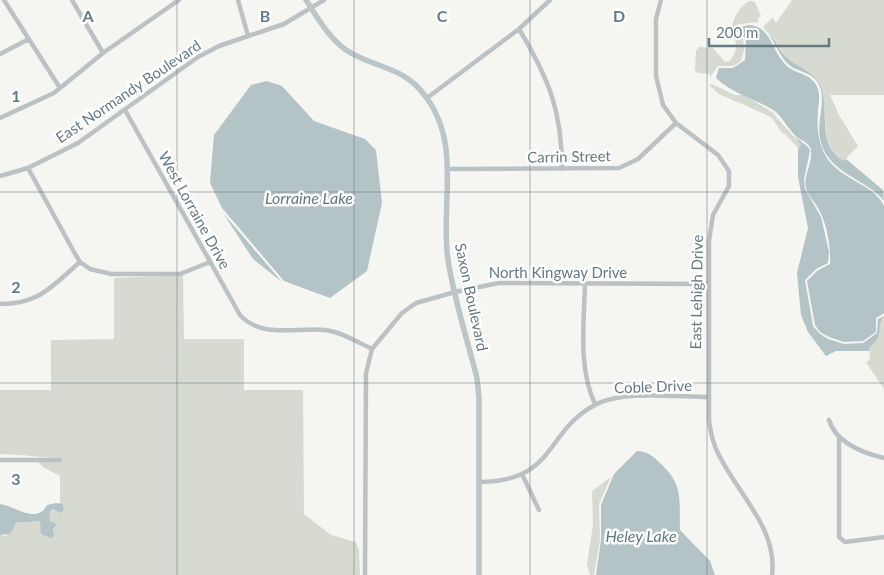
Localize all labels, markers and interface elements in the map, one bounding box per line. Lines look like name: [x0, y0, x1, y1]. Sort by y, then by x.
text: A: [81, 6, 94, 25]
text: B: [260, 6, 270, 25]
text: C: [437, 6, 448, 25]
text: D: [613, 6, 625, 25]
scale bar: [709, 15, 829, 47]
text: 200 m: [716, 23, 758, 41]
street label: East Normandy Boulevard: [52, 36, 204, 146]
text: 1: [11, 86, 21, 105]
street label: Carrin Street: [527, 146, 612, 166]
street label: West Lorraine Drive: [155, 148, 235, 272]
water label: Lorraine Lake: [265, 188, 353, 207]
street label: East Lehigh Drive: [686, 234, 706, 349]
street label: Saxon Boulevard: [452, 241, 492, 353]
street label: North Kingway Drive: [489, 263, 627, 281]
text: 2: [11, 277, 21, 296]
street label: Coble Drive: [614, 376, 692, 396]
text: 3: [11, 469, 21, 488]
water label: Heley Lake: [605, 526, 677, 545]

